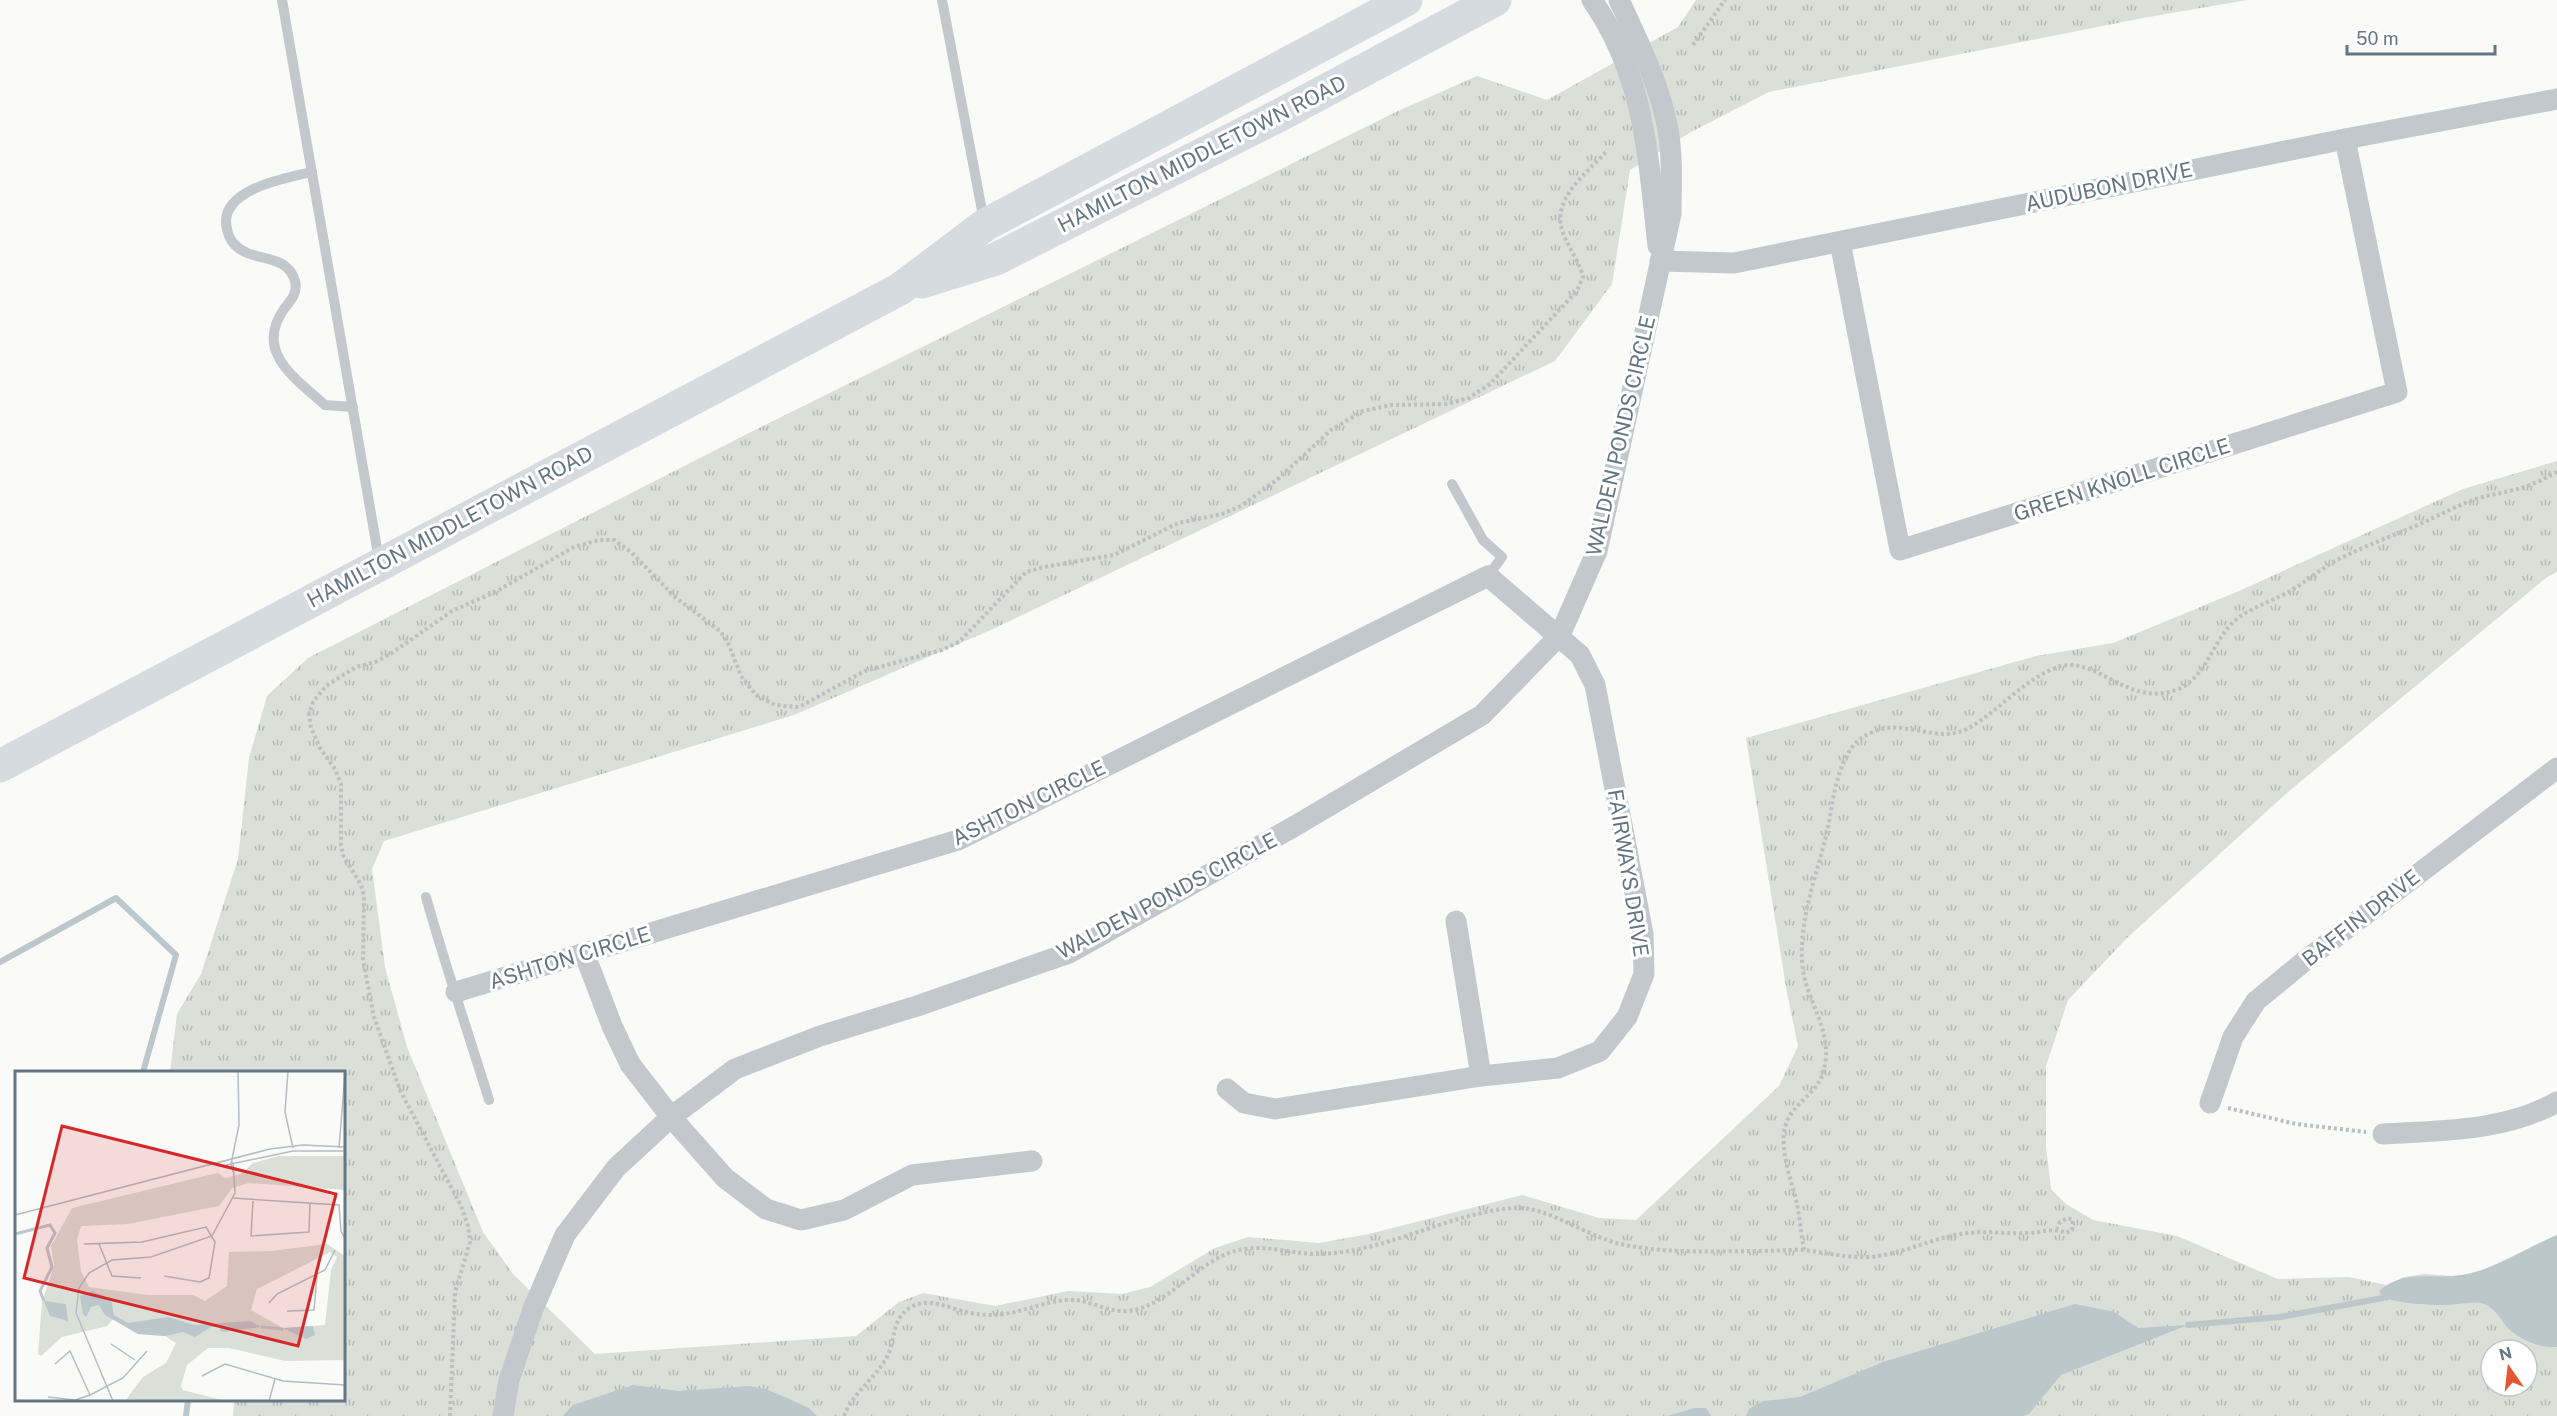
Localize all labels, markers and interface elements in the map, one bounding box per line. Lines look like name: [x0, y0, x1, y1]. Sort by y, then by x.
scale bar: [2347, 18, 2496, 56]
text: 50 m: [2356, 28, 2399, 49]
street label: HAMILTON MIDDLETOWN ROAD: [1054, 70, 1350, 237]
street label: AUDUBON DRIVE: [2023, 157, 2195, 216]
street label: WALDEN PONDS CIRCLE: [1581, 313, 1660, 558]
street label: GREEN KNOLL CIRCLE: [2011, 433, 2233, 526]
street label: HAMILTON MIDDLETOWN ROAD: [303, 440, 597, 613]
street label: ASHTON CIRCLE: [948, 755, 1109, 850]
street label: FAIRWAYS DRIVE: [1603, 787, 1654, 959]
street label: WALDEN PONDS CIRCLE: [1052, 827, 1281, 964]
street label: BAFFIN DRIVE: [2297, 864, 2425, 971]
street label: ASHTON CIRCLE: [486, 921, 654, 994]
inset map: [15, 1071, 345, 1401]
north arrow: [2479, 1338, 2539, 1398]
text: N: [2497, 1343, 2514, 1365]

